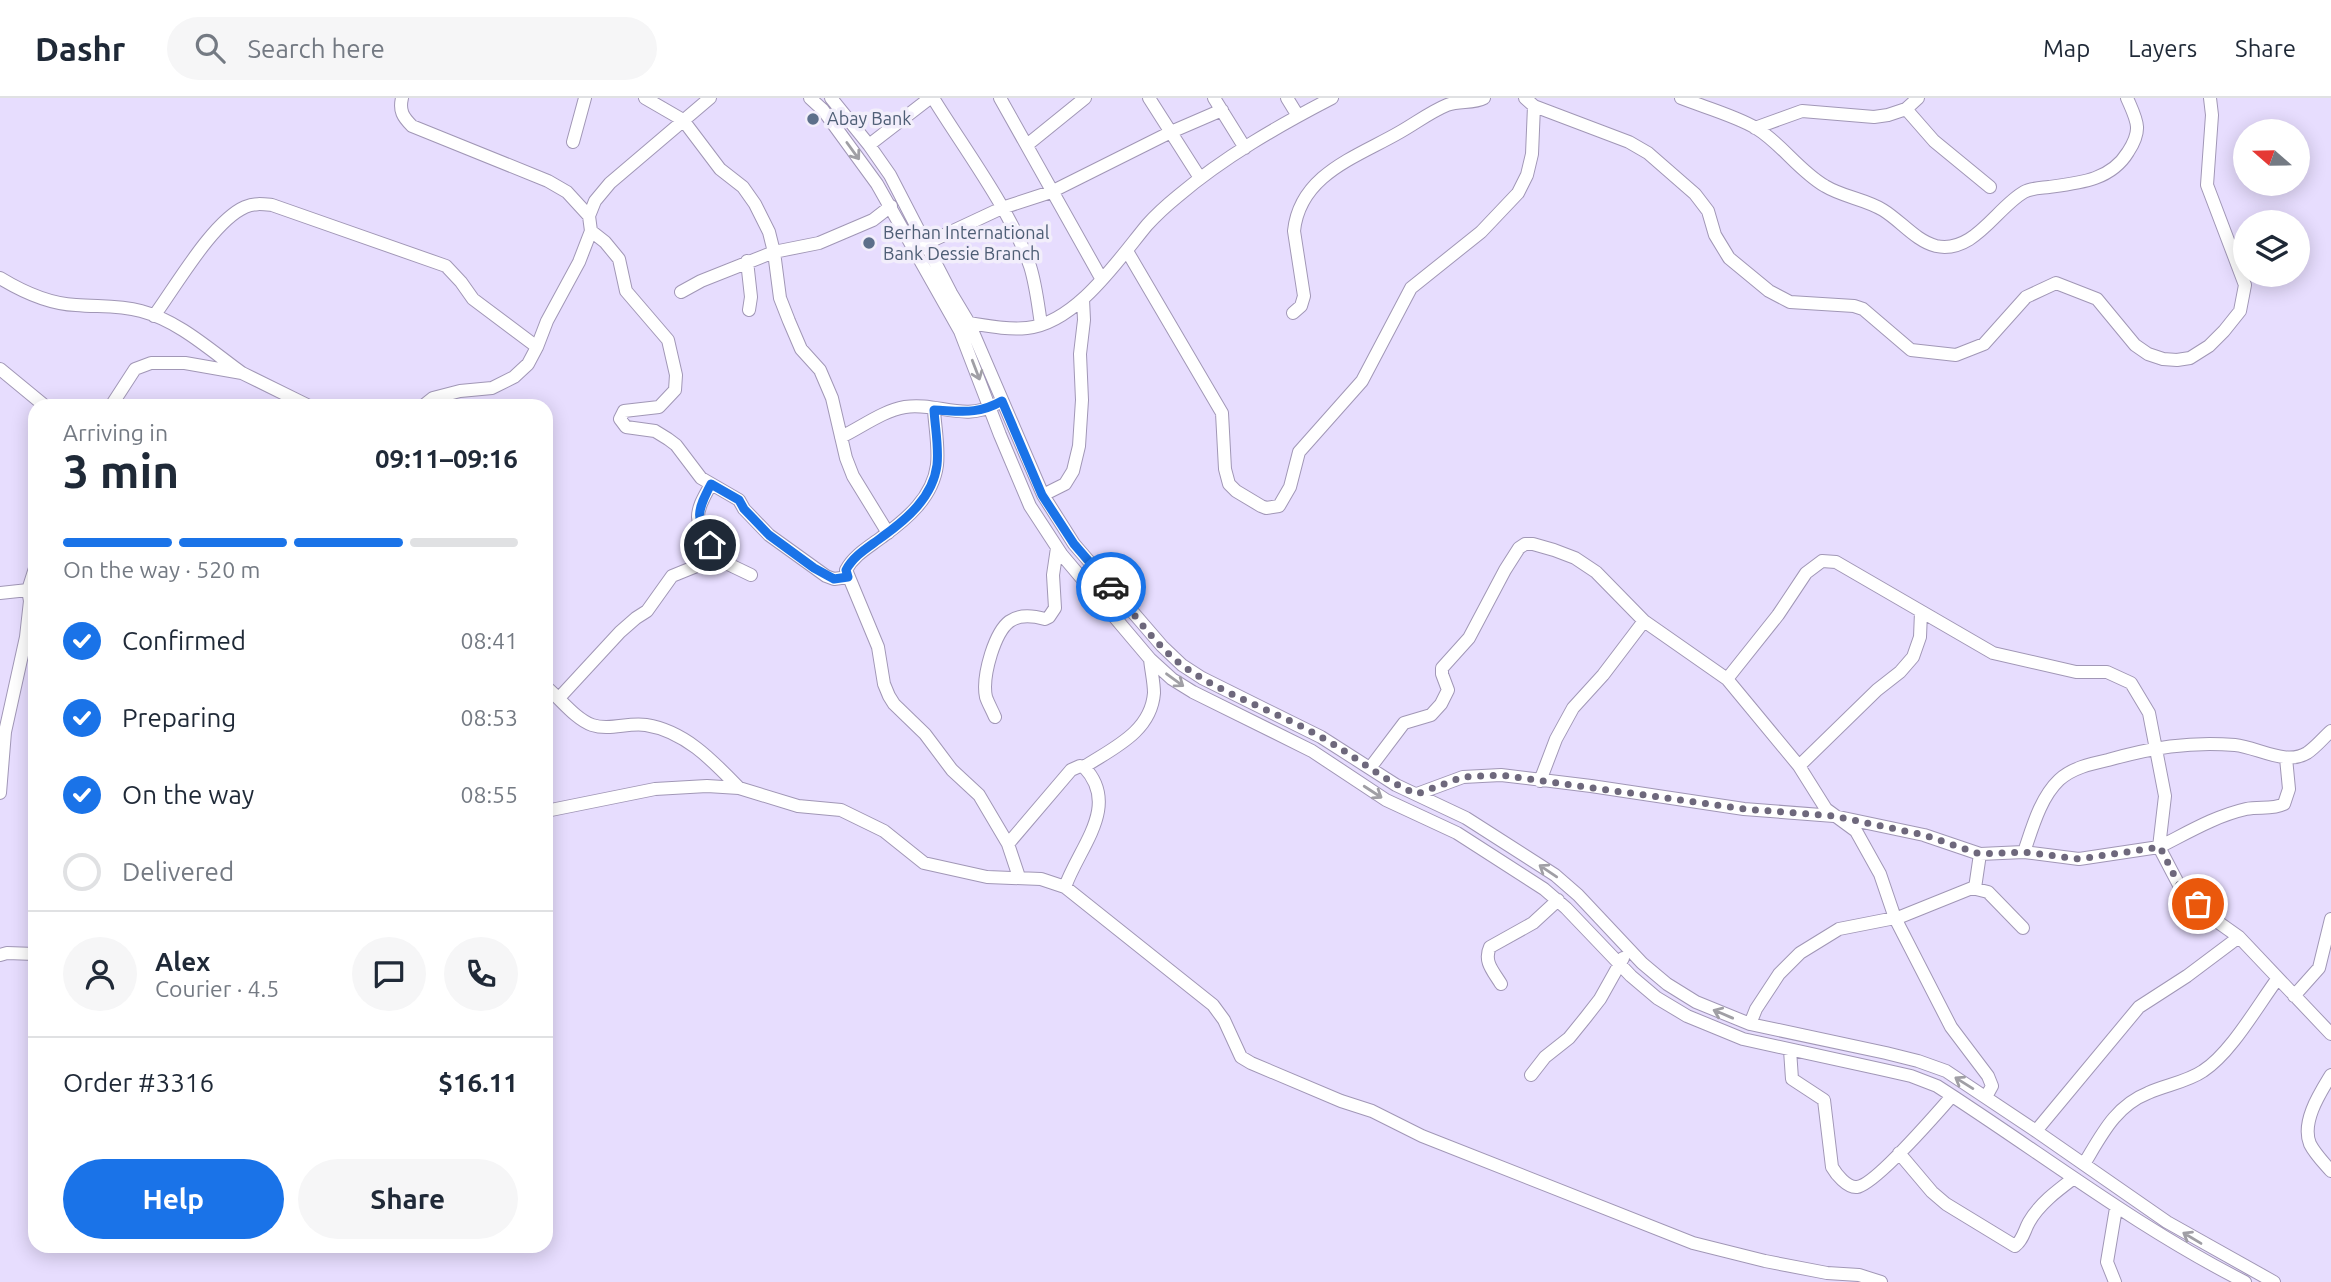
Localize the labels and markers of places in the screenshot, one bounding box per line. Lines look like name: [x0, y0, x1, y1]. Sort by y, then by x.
place label: Abay Bank: [827, 108, 911, 128]
marker: Abay Bank: [805, 111, 821, 127]
place label: Berhan International Bank Dessie Branch: [883, 222, 1050, 263]
marker: Berhan International Bank Dessie Branch: [861, 235, 877, 251]
pin: [680, 515, 740, 575]
pin: [2168, 874, 2228, 934]

